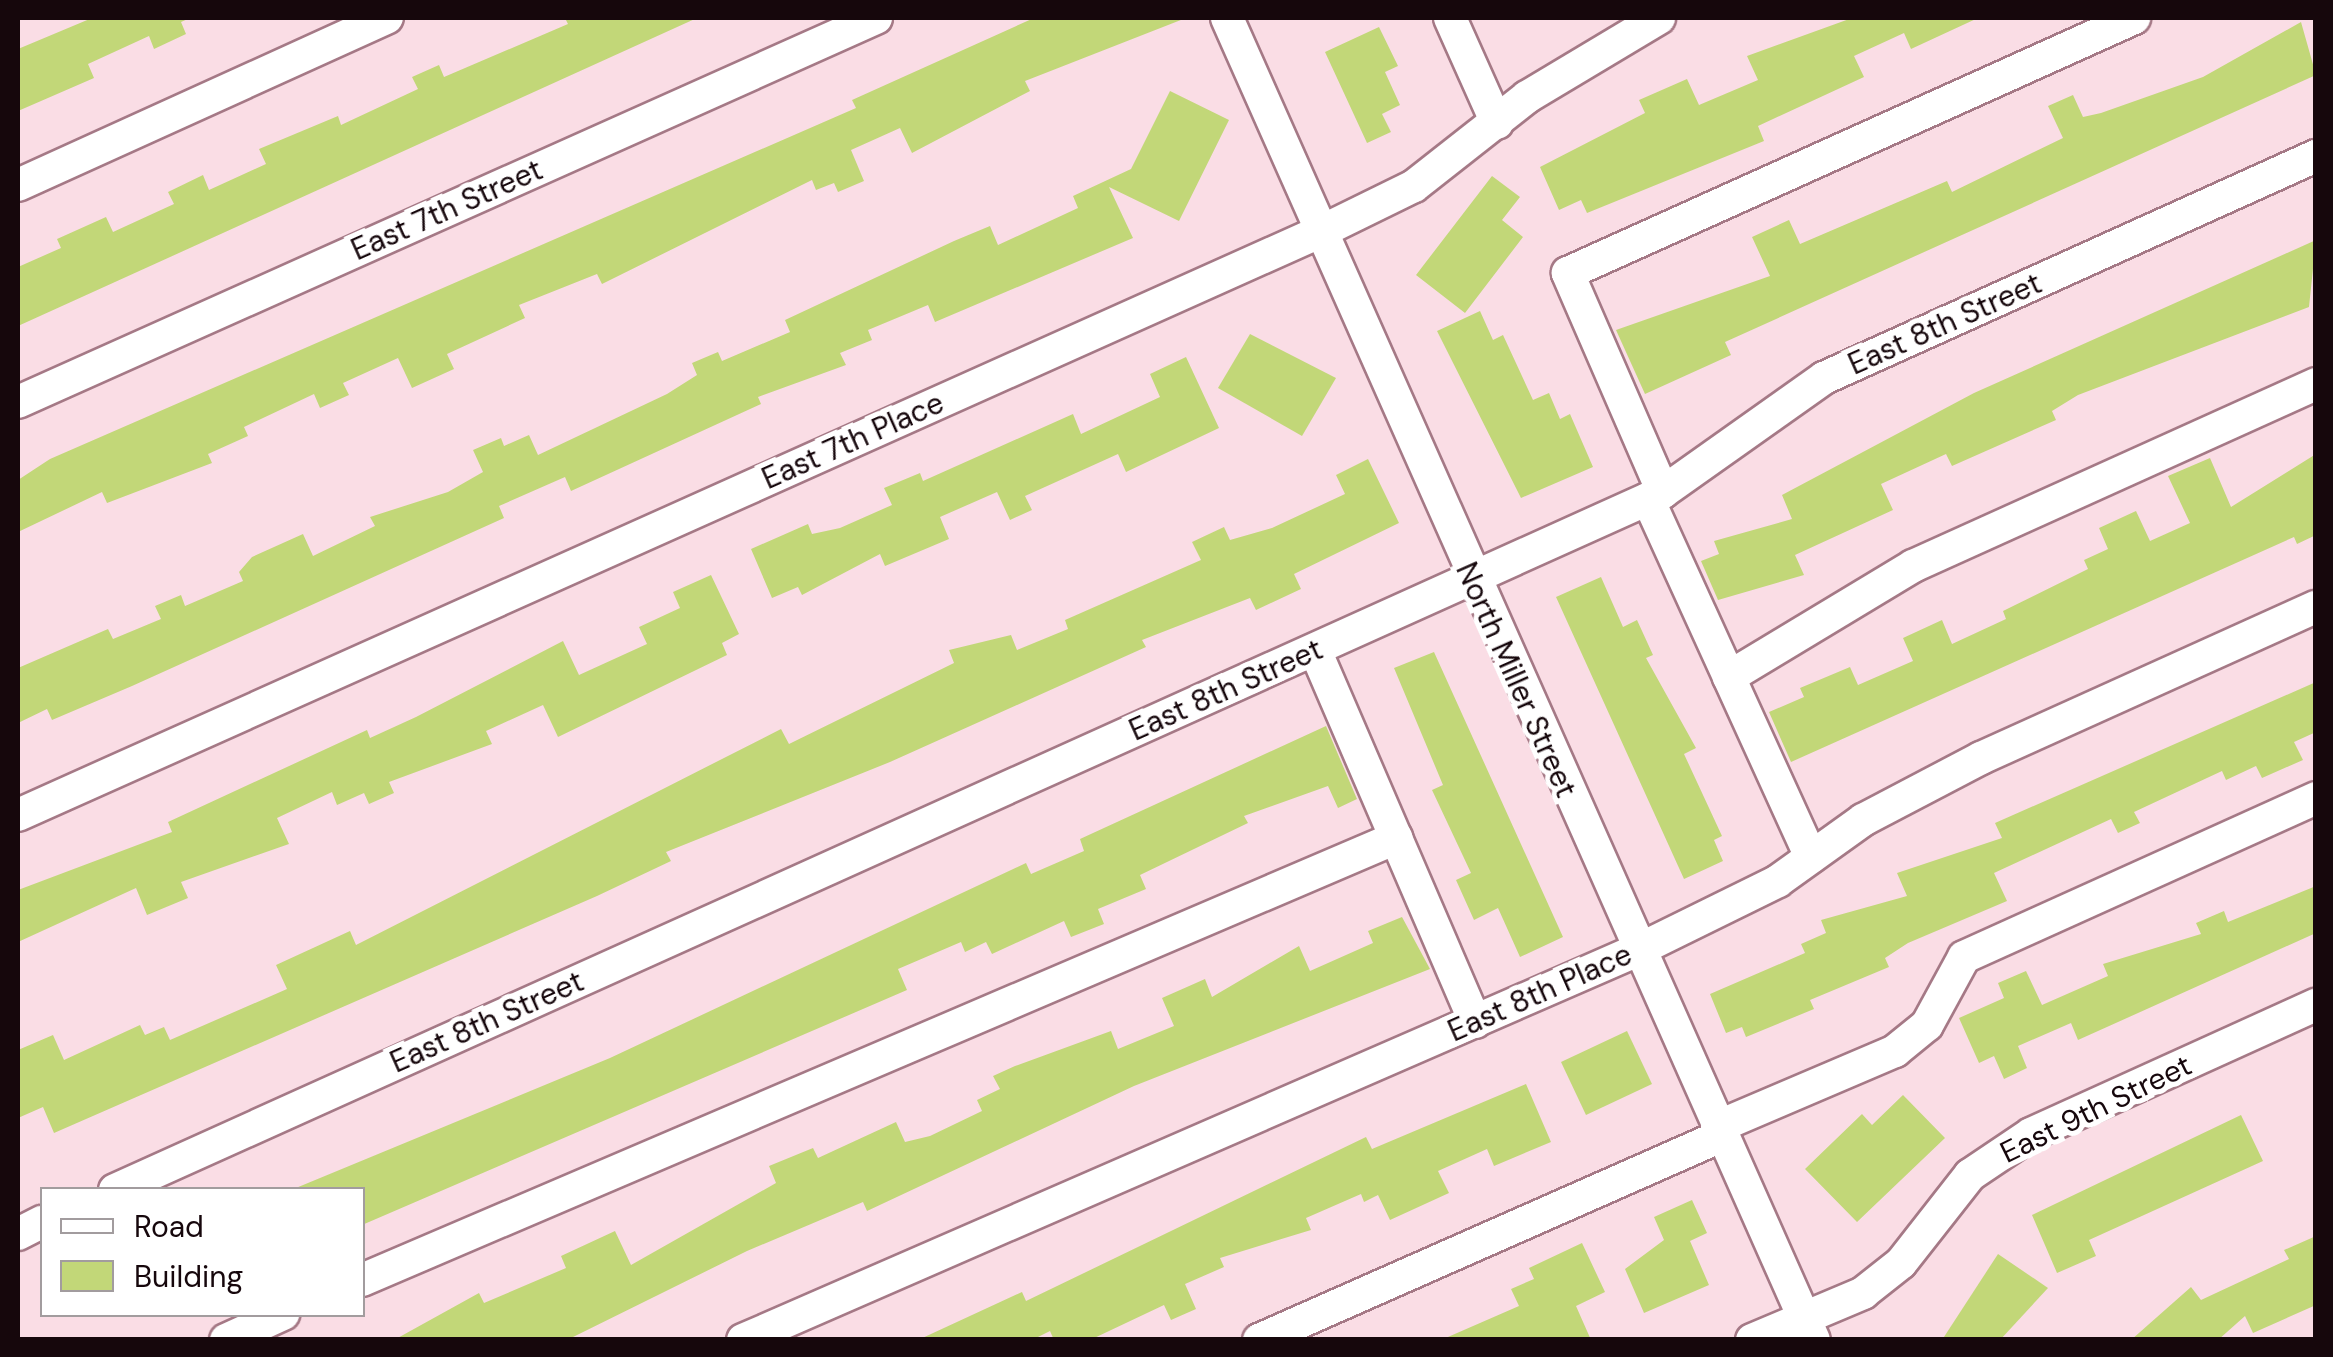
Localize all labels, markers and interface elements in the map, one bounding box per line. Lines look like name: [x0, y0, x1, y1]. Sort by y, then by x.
street label: East 7th Street: [346, 152, 548, 268]
street label: East 8th Street: [1843, 265, 2047, 383]
street label: East 7th Place: [757, 385, 949, 497]
street label: North Miller Street: [1448, 557, 1584, 803]
street label: East 8th Street: [1124, 631, 1328, 749]
street label: East 8th Place: [1443, 936, 1637, 1050]
street label: East 8th Street: [385, 963, 589, 1081]
street label: East 9th Street: [1995, 1047, 2197, 1171]
legend: [40, 1187, 365, 1317]
text: Road: [134, 1207, 204, 1246]
text: Building: [134, 1257, 243, 1296]

